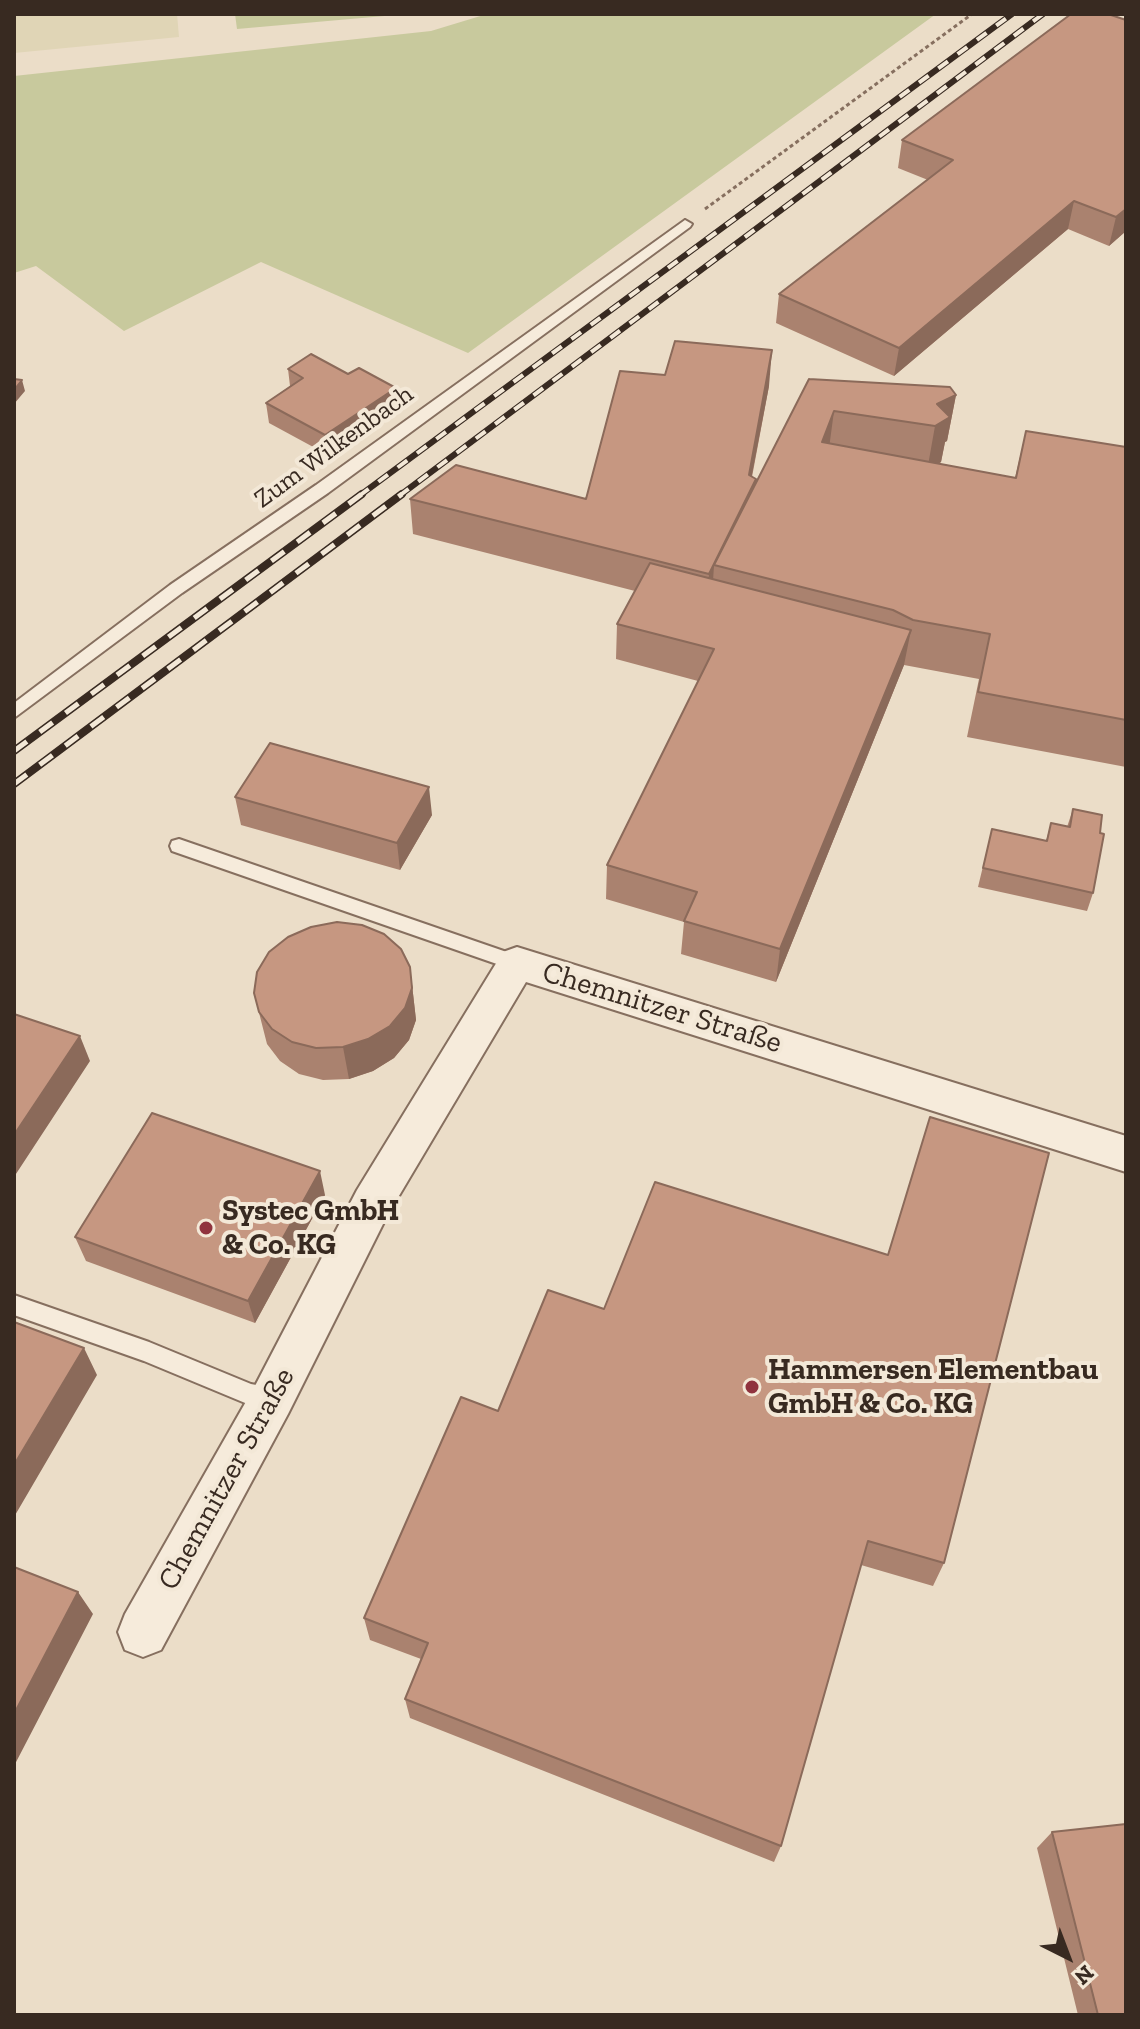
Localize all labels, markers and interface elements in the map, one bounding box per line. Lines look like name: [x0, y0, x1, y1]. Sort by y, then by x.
street label: Zum Wilkenbach: [248, 379, 420, 515]
street label: Chemnitzer Straße: [538, 955, 786, 1061]
place label: Systec GmbH & Co. KG: [222, 1193, 399, 1264]
marker: Systec GmbH & Co. KG: [197, 1219, 215, 1237]
place label: Hammersen Elementbau GmbH & Co. KG: [768, 1352, 1098, 1422]
street label: Chemnitzer Straße: [151, 1362, 303, 1596]
marker: Hammersen Elementbau GmbH & Co. KG: [743, 1378, 761, 1396]
north arrow: [1028, 1917, 1108, 1997]
text: N: [1069, 1960, 1100, 1991]

